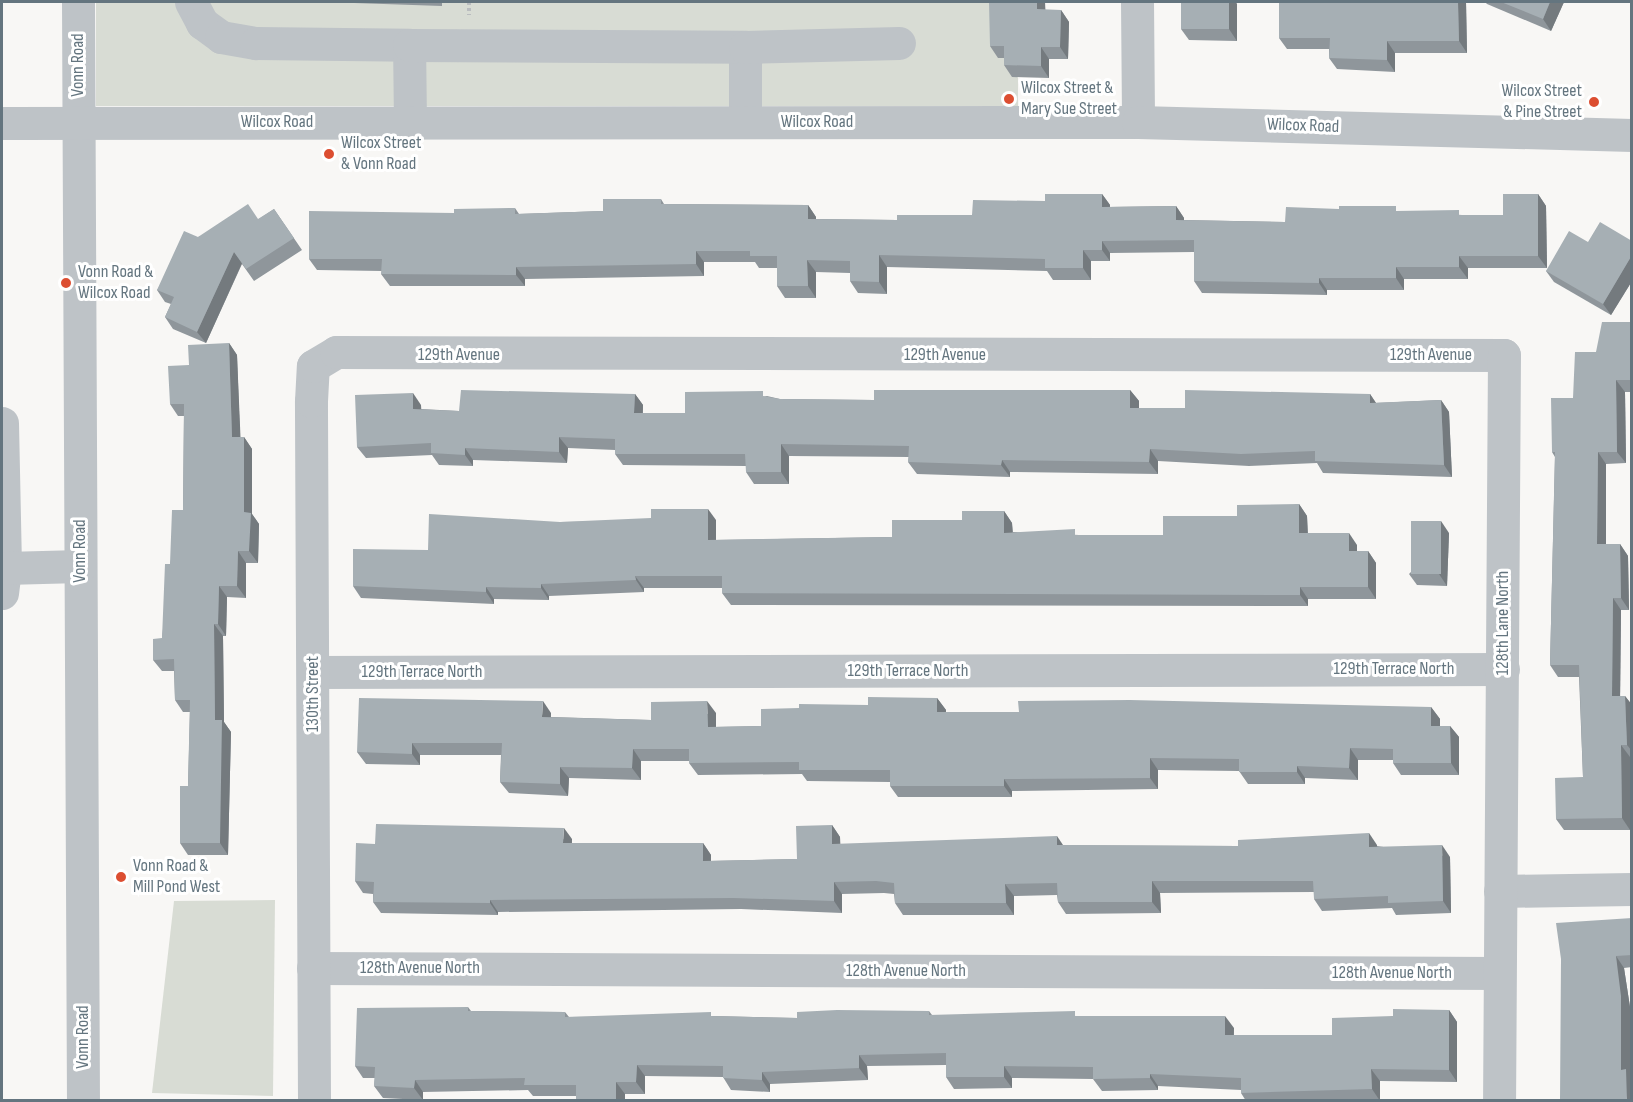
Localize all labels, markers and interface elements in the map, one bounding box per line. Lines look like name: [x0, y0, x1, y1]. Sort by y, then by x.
street label: Vonn Road: [67, 33, 89, 97]
place label: Wilcox Street & Mary Sue Street: [1021, 78, 1117, 121]
place label: Wilcox Street & Pine Street: [1502, 81, 1582, 124]
marker: Wilcox Street & Mary Sue Street: [1002, 92, 1016, 106]
marker: Wilcox Street & Pine Street: [1587, 95, 1601, 109]
street label: Wilcox Road: [241, 111, 313, 133]
street label: Wilcox Road: [781, 111, 853, 133]
street label: Wilcox Road: [1266, 114, 1340, 138]
place label: Wilcox Street & Vonn Road: [341, 133, 421, 176]
marker: Wilcox Street & Vonn Road: [322, 147, 336, 161]
place label: Vonn Road & Wilcox Road: [78, 262, 153, 304]
marker: Vonn Road & Wilcox Road: [59, 276, 73, 290]
street label: 129th Avenue: [418, 344, 500, 366]
street label: 129th Avenue: [904, 344, 986, 366]
street label: 129th Avenue: [1390, 344, 1472, 366]
street label: Vonn Road: [69, 519, 91, 583]
street label: 128th Lane North: [1492, 571, 1514, 675]
street label: 130th Street: [302, 656, 324, 732]
street label: 129th Terrace North: [1334, 658, 1454, 680]
street label: 129th Terrace North: [848, 660, 968, 682]
street label: 129th Terrace North: [362, 661, 482, 683]
place label: Vonn Road & Mill Pond West: [133, 856, 220, 898]
marker: Vonn Road & Mill Pond West: [114, 870, 128, 884]
street label: 128th Avenue North: [360, 957, 480, 979]
street label: 128th Avenue North: [846, 960, 966, 982]
street label: 128th Avenue North: [1332, 962, 1452, 984]
street label: Vonn Road: [72, 1005, 94, 1069]

